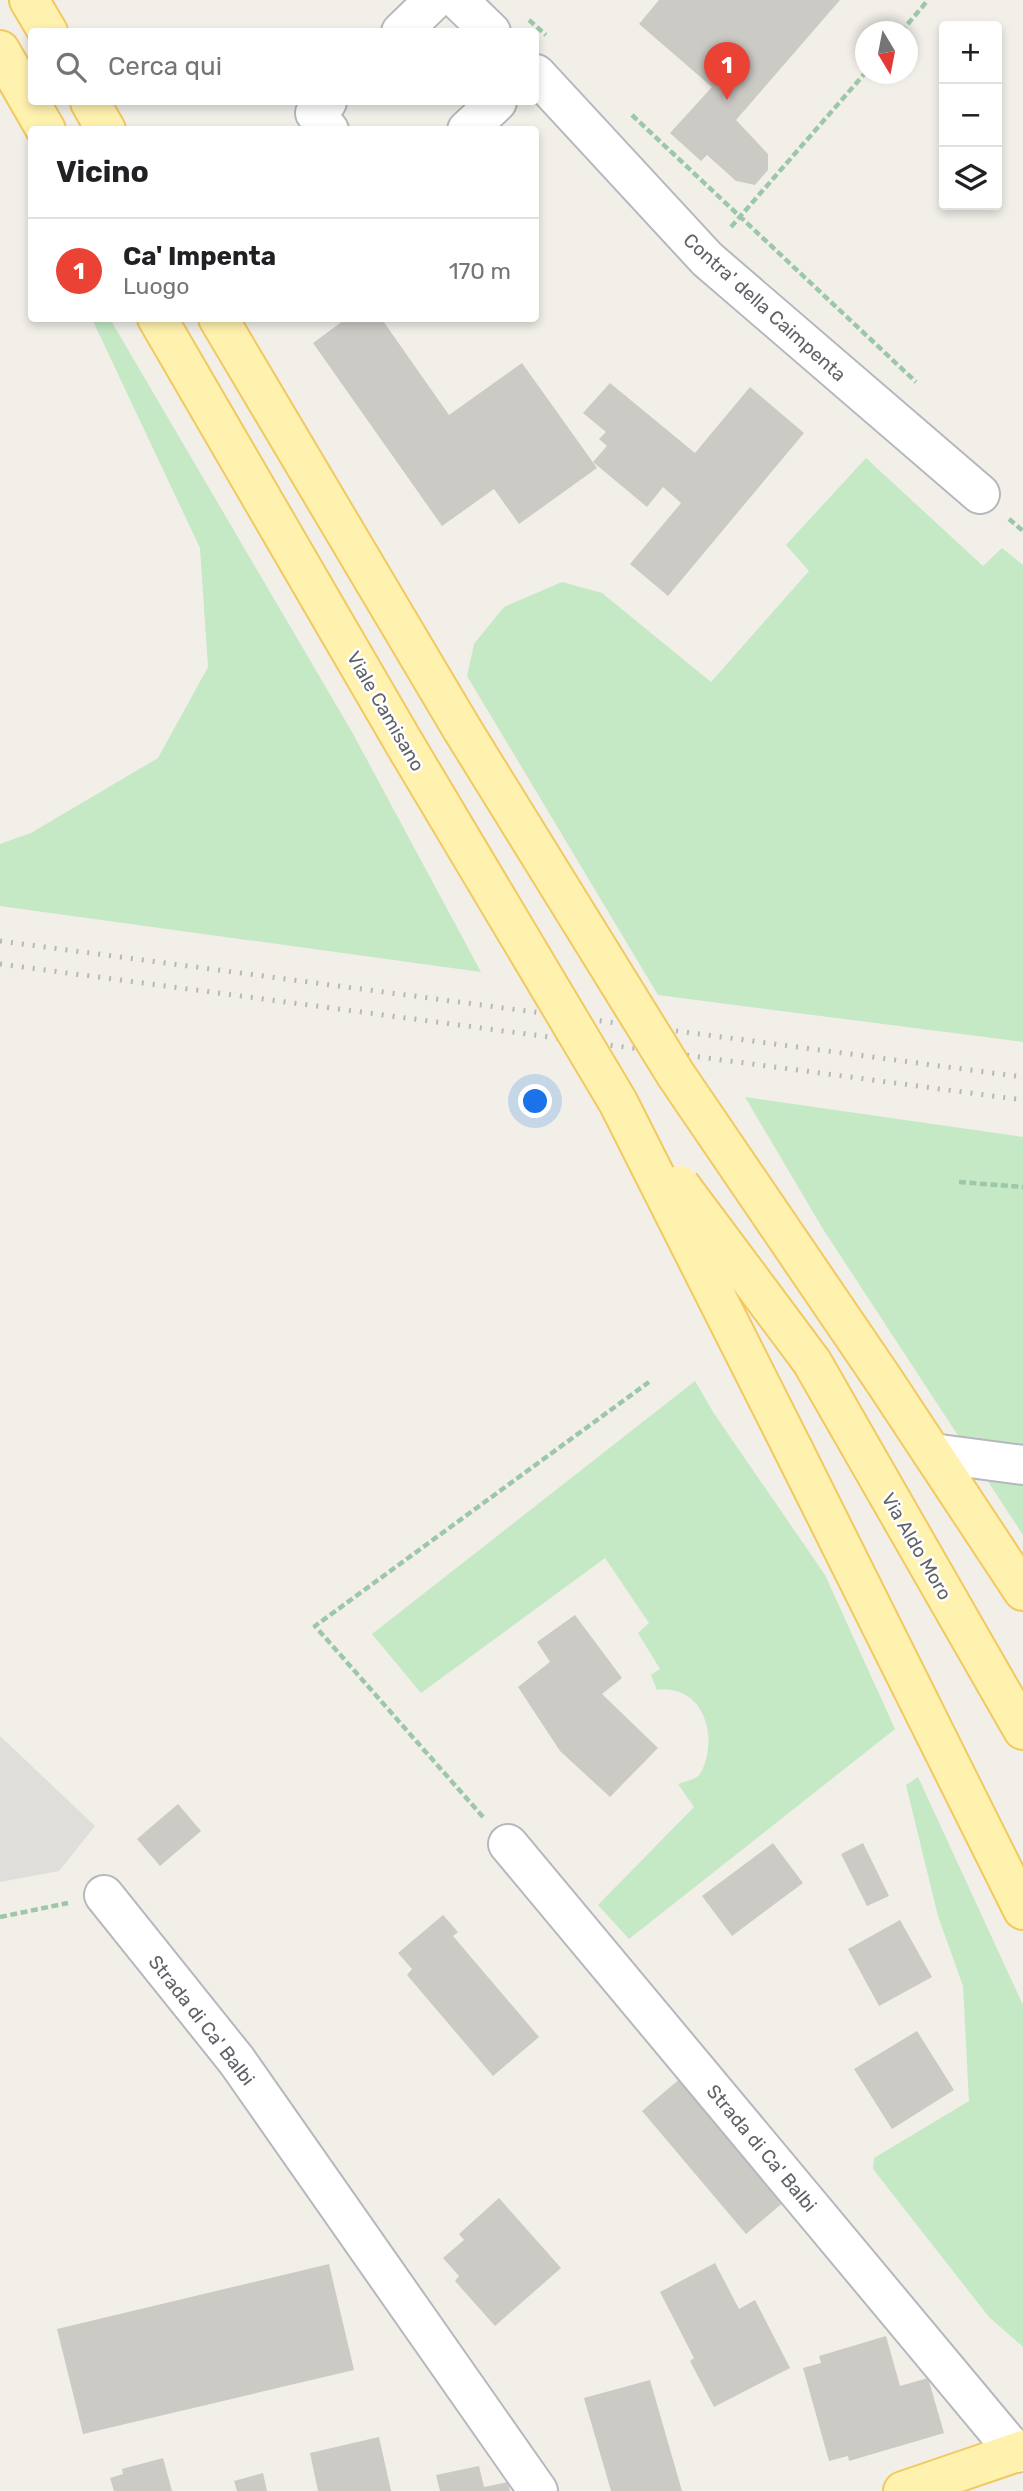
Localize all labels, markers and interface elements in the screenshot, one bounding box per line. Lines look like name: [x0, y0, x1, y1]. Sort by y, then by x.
north arrow: [855, 21, 918, 84]
map controls: [939, 21, 1002, 210]
button: +: [939, 21, 1002, 84]
search box: [28, 28, 539, 105]
pin: 1: [704, 42, 750, 100]
icon: search: [52, 48, 90, 86]
text: Cerca qui: [108, 51, 222, 82]
button: −: [939, 84, 1002, 147]
button: layers: [939, 147, 1002, 210]
text: Vicino: [56, 154, 149, 190]
street label: Contra' della Caimpenta: [679, 228, 851, 386]
text: Ca' Impenta: [123, 241, 276, 272]
text: 1: [73, 257, 85, 285]
text: 170 m: [449, 257, 511, 285]
text: Luogo: [123, 272, 190, 300]
street label: Viale Camisano: [342, 647, 429, 775]
your location: [518, 1084, 552, 1118]
street label: Via Aldo Moro: [877, 1489, 956, 1604]
street label: Strada di Ca' Balbi: [144, 1951, 260, 2090]
street label: Strada di Ca' Balbi: [702, 2080, 822, 2217]

